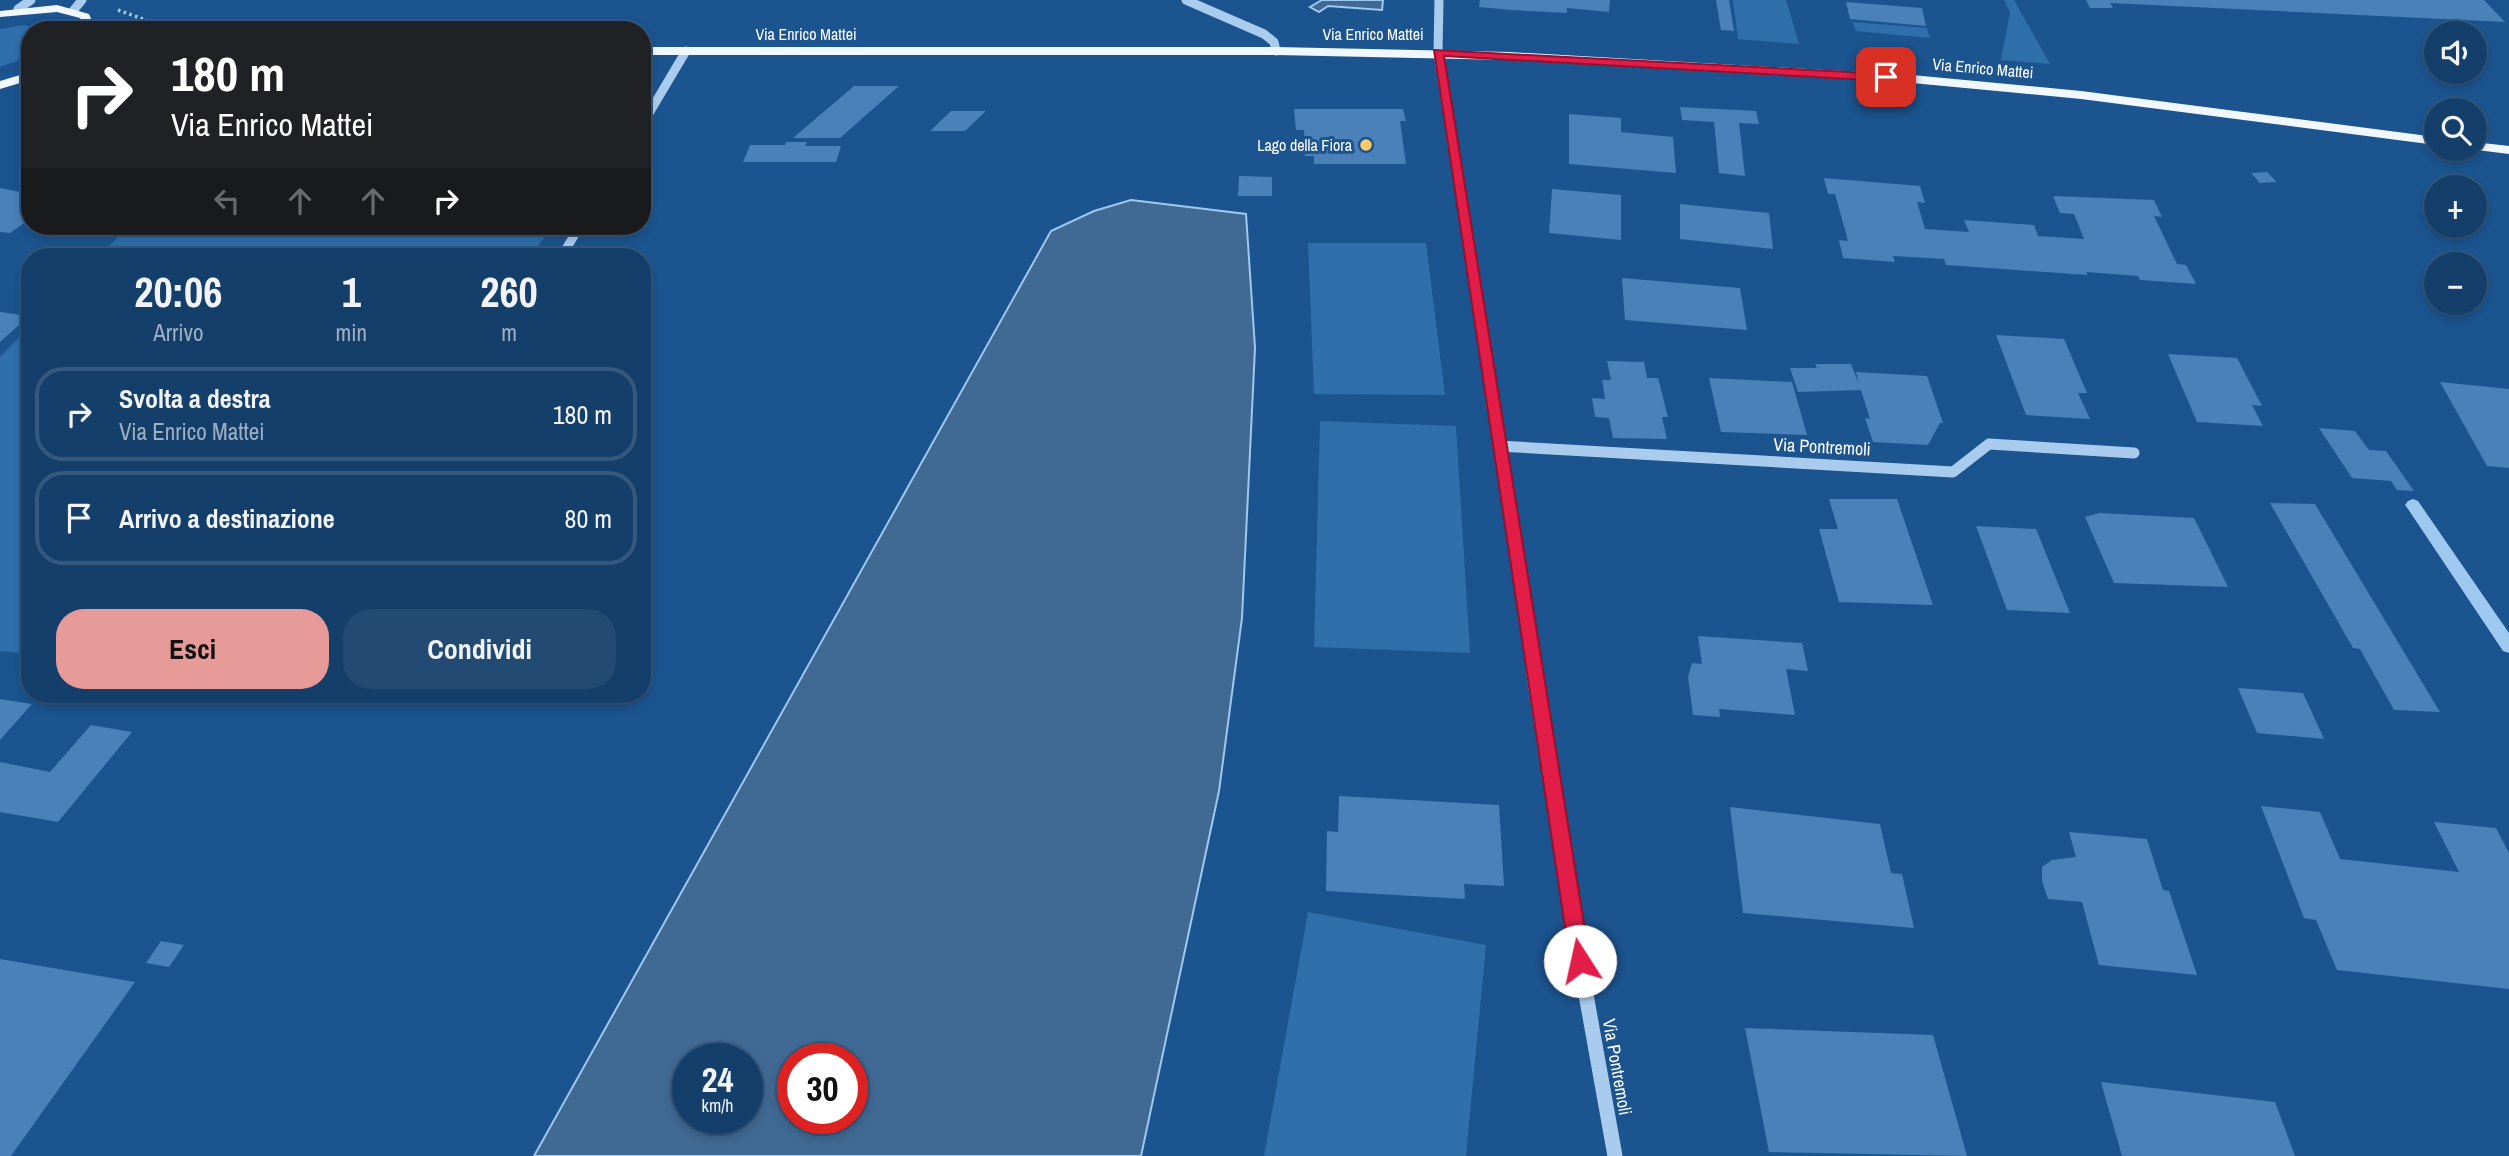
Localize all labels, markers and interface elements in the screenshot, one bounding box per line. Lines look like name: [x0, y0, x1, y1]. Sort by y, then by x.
map controls: [2424, 21, 2487, 315]
button: sound: [2424, 21, 2487, 84]
street label: Via Enrico Mattei: [755, 23, 857, 45]
street label: Via Enrico Mattei: [1322, 23, 1424, 45]
text: 180 m: [171, 40, 285, 106]
pin: [1856, 47, 1916, 107]
icon: right: [56, 49, 147, 140]
street label: Via Enrico Mattei: [1932, 53, 2034, 83]
icon: arrive: [1867, 58, 1905, 96]
button: search: [2424, 98, 2487, 161]
text: Via Enrico Mattei: [171, 103, 373, 146]
place label: Lago della Fiora: [1257, 134, 1353, 156]
marker: Lago della Fiora: [1358, 137, 1374, 153]
button: +: [2424, 175, 2487, 238]
icon: left: [208, 182, 246, 220]
icon: ahead: [281, 182, 319, 220]
icon: ahead: [354, 182, 392, 220]
icon: right: [427, 182, 465, 220]
button: −: [2424, 252, 2487, 315]
text: 20:06: [134, 264, 222, 320]
text: 1: [342, 264, 361, 320]
text: 260: [480, 264, 538, 320]
text: Arrivo: [153, 317, 203, 348]
text: min: [336, 317, 367, 348]
text: m: [501, 317, 517, 348]
text: Svolta a destra: [119, 381, 271, 416]
icon: right: [60, 395, 98, 433]
text: 180 m: [553, 397, 612, 432]
text: Via Enrico Mattei: [119, 416, 264, 447]
street label: Via Pontremoli: [1773, 431, 1871, 462]
icon: arrive: [60, 499, 98, 537]
text: Arrivo a destinazione: [119, 501, 335, 536]
text: 80 m: [565, 501, 612, 536]
button: Esci: [56, 609, 329, 689]
button: Condividi: [343, 609, 616, 689]
position arrow: [1543, 924, 1617, 998]
street label: Via Pontremoli: [1597, 1017, 1638, 1117]
speed limit sign: 30: [777, 1043, 868, 1134]
text: 24: [702, 1056, 733, 1103]
text: km/h: [702, 1093, 734, 1118]

